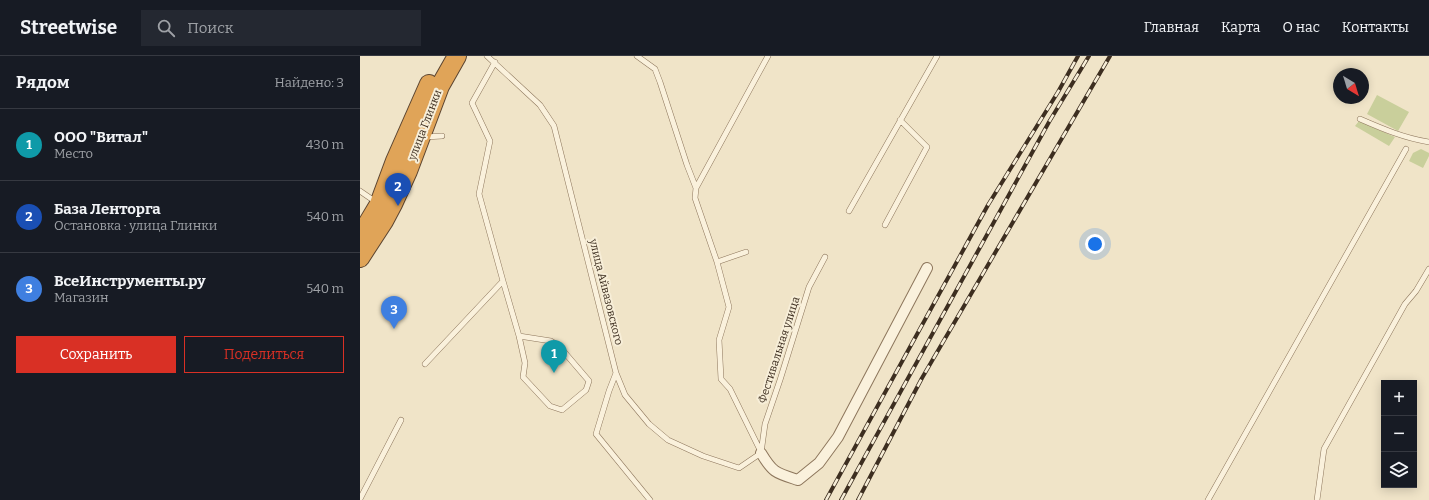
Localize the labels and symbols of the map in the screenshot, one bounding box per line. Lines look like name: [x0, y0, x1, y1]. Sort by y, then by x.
north arrow: [1333, 68, 1369, 104]
street label: улица Глинки: [405, 88, 444, 163]
pin: 2: [385, 173, 411, 206]
your location: [1085, 234, 1105, 254]
street label: улица Айвазовского: [586, 237, 625, 346]
street label: Фестивальная улица: [756, 295, 802, 405]
pin: 3: [381, 296, 407, 329]
pin: 1: [541, 340, 567, 373]

